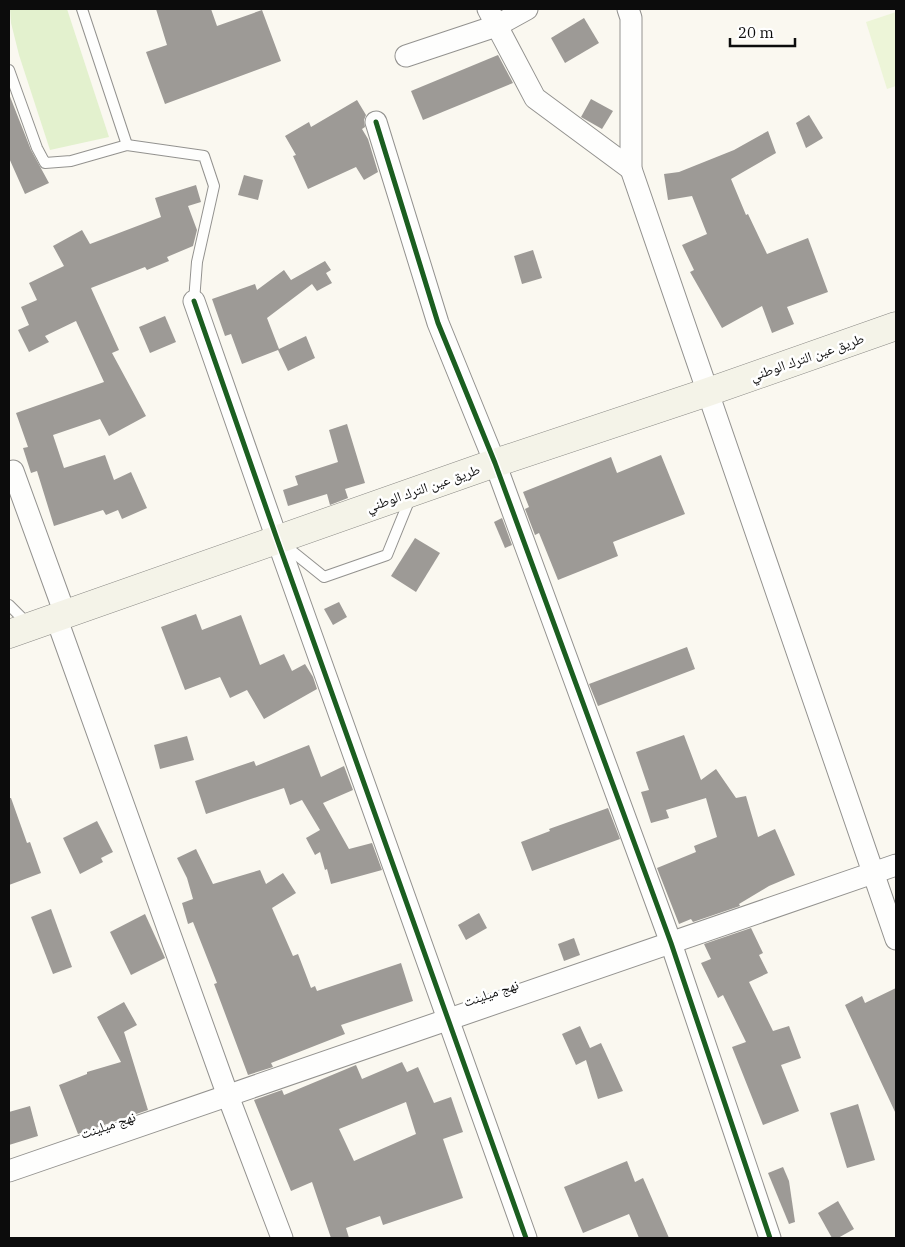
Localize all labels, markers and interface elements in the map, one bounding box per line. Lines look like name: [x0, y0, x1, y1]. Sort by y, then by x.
scale bar: [730, 15, 795, 47]
text: 20 m: [738, 23, 774, 42]
street label: طريق عين الترك الوطني: [748, 329, 867, 387]
street label: طريق عين الترك الوطني: [364, 460, 483, 518]
street label: نهج ميلينت: [461, 975, 521, 1012]
street label: نهج ميلينت: [78, 1107, 138, 1144]

